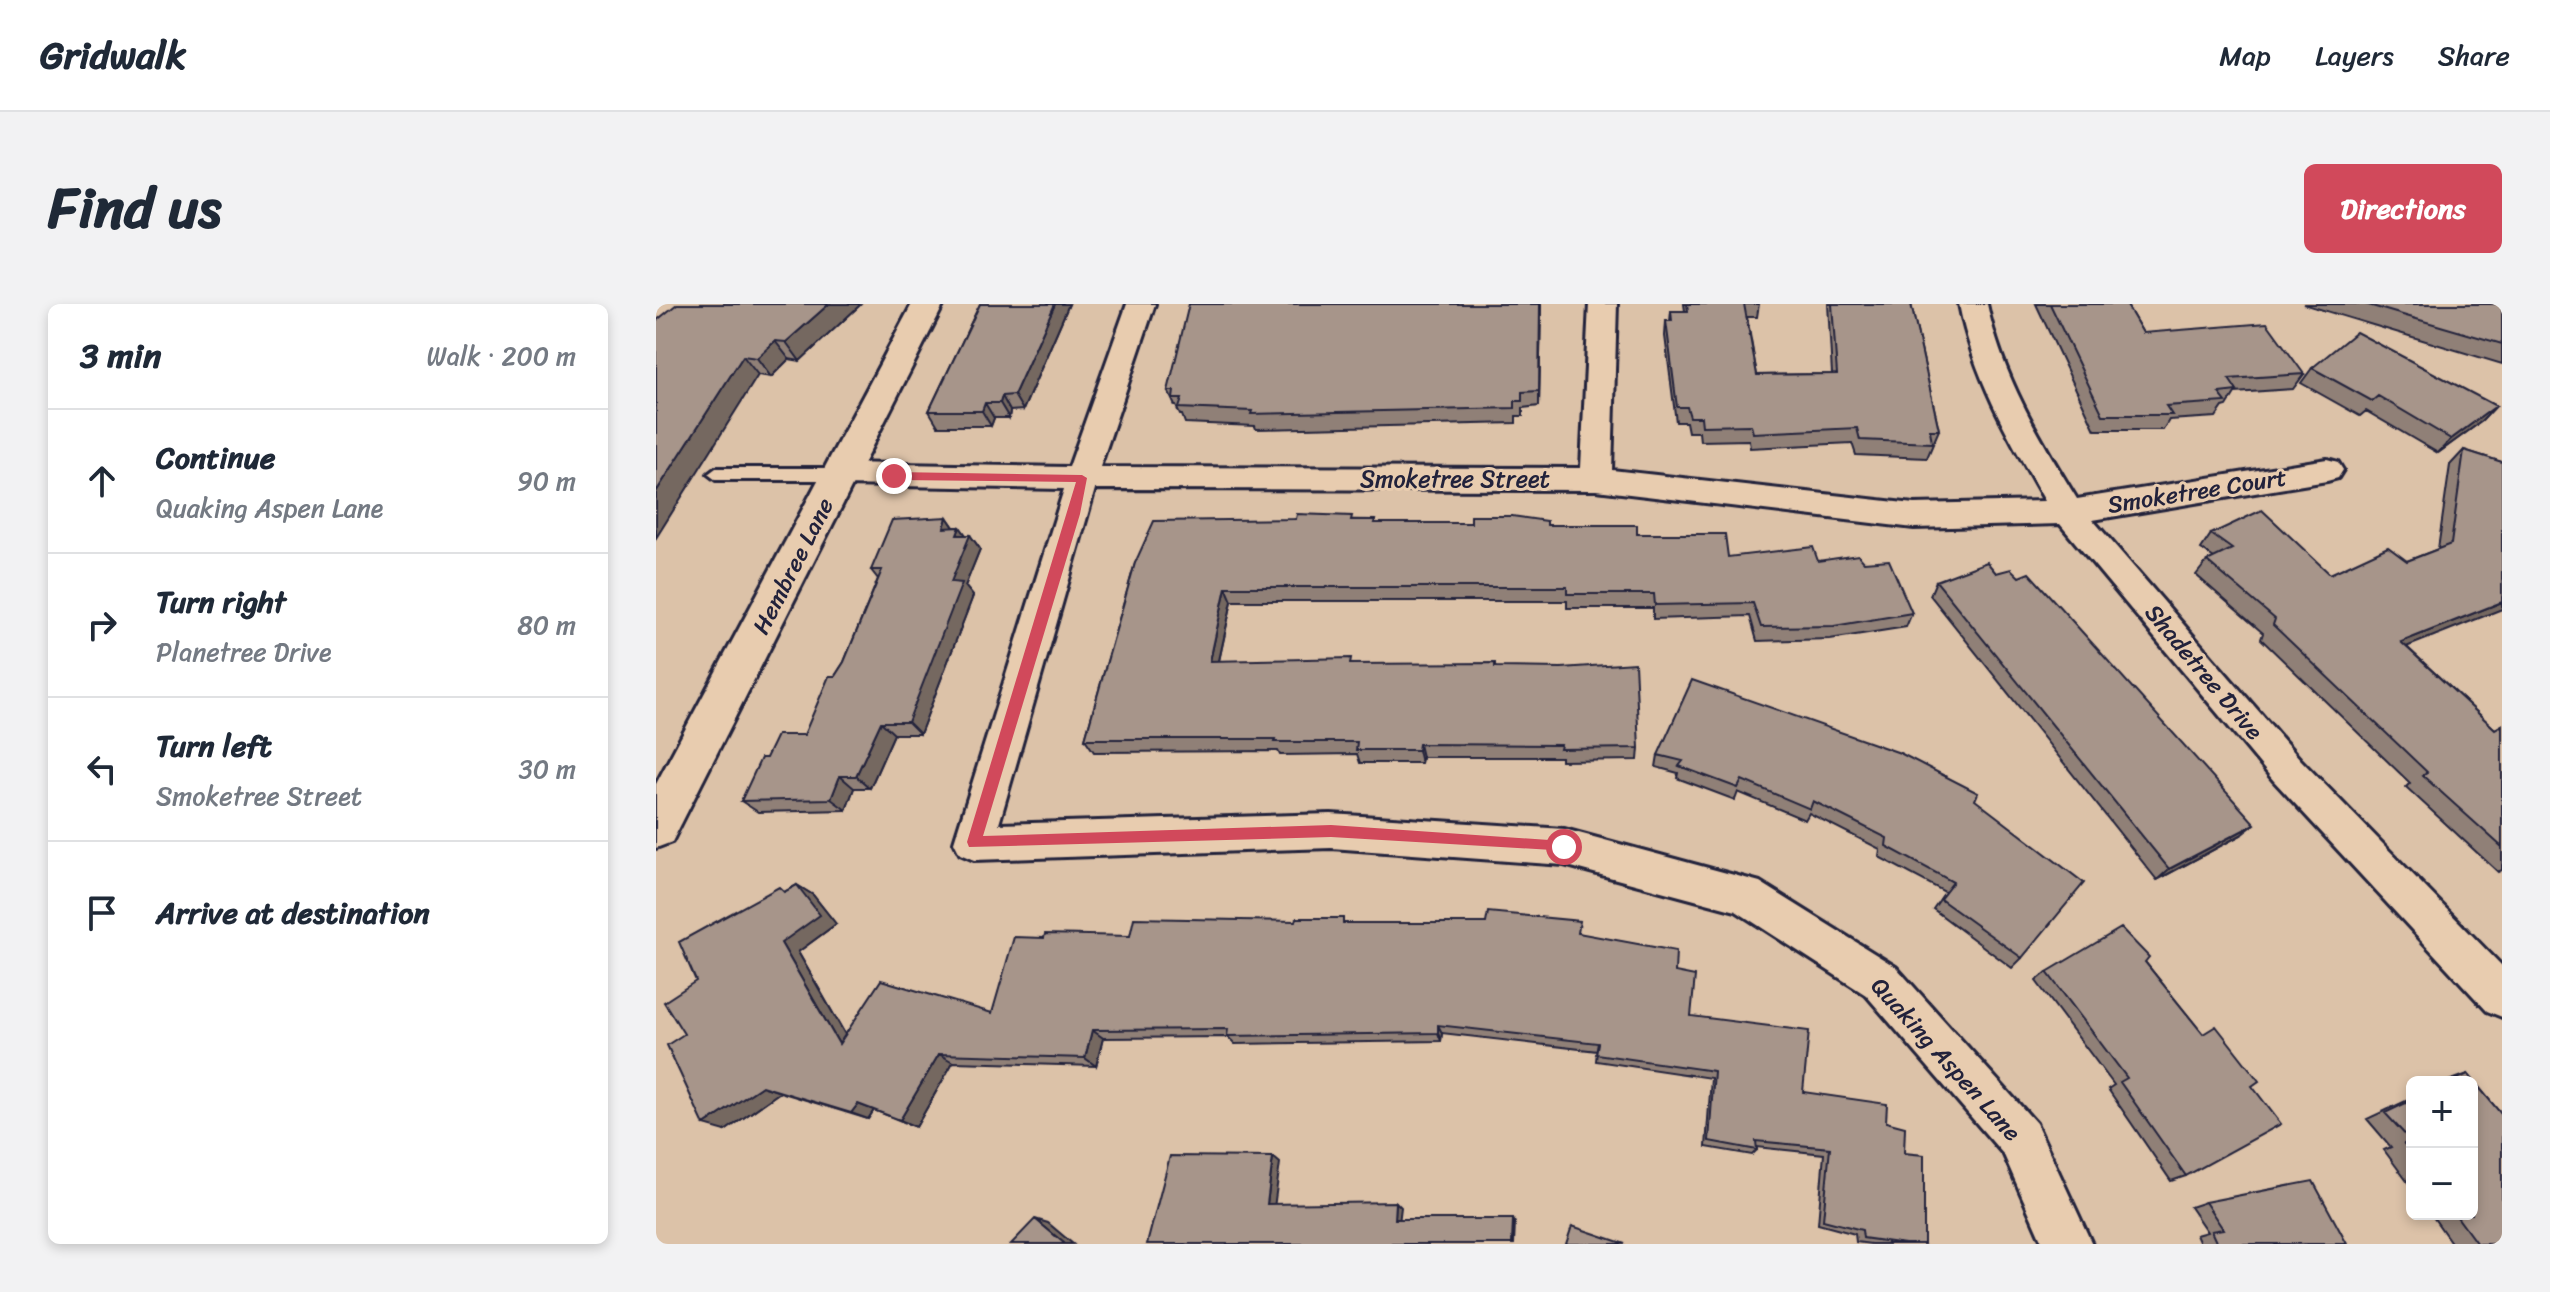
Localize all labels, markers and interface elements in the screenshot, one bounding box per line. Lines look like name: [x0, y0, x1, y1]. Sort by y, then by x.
text: Gridwalk: [40, 22, 186, 89]
text: Map: [2219, 31, 2271, 80]
text: Layers: [2315, 31, 2394, 80]
text: Share: [2438, 31, 2510, 80]
text: Find us: [48, 159, 221, 258]
button: Directions: [2304, 164, 2502, 253]
text: 3 min: [80, 326, 161, 386]
text: Walk · 200 m: [427, 333, 576, 379]
text: Continue: [156, 431, 275, 485]
street label: Smoketree Court: [2104, 456, 2290, 526]
text: 90 m: [517, 458, 576, 504]
route end: [876, 458, 912, 494]
street label: Smoketree Street: [1360, 458, 1550, 500]
icon: ahead: [80, 459, 124, 503]
text: Quaking Aspen Lane: [156, 485, 383, 531]
street label: Hembree Lane: [740, 490, 846, 642]
text: Turn right: [156, 575, 286, 629]
street label: Shadetree Drive: [2134, 594, 2274, 750]
text: 80 m: [517, 602, 576, 648]
icon: right: [80, 603, 124, 647]
text: Planetree Drive: [156, 629, 331, 675]
text: Turn left: [156, 719, 272, 773]
text: 30 m: [519, 746, 576, 792]
icon: left: [80, 747, 124, 791]
text: Smoketree Street: [156, 773, 362, 819]
route start: [1546, 829, 1582, 865]
text: Arrive at destination: [156, 886, 430, 940]
icon: arrive: [80, 891, 124, 935]
street label: Quaking Aspen Lane: [1860, 967, 2032, 1151]
map controls: [2406, 1076, 2478, 1220]
button: +: [2406, 1076, 2478, 1148]
button: −: [2406, 1148, 2478, 1220]

